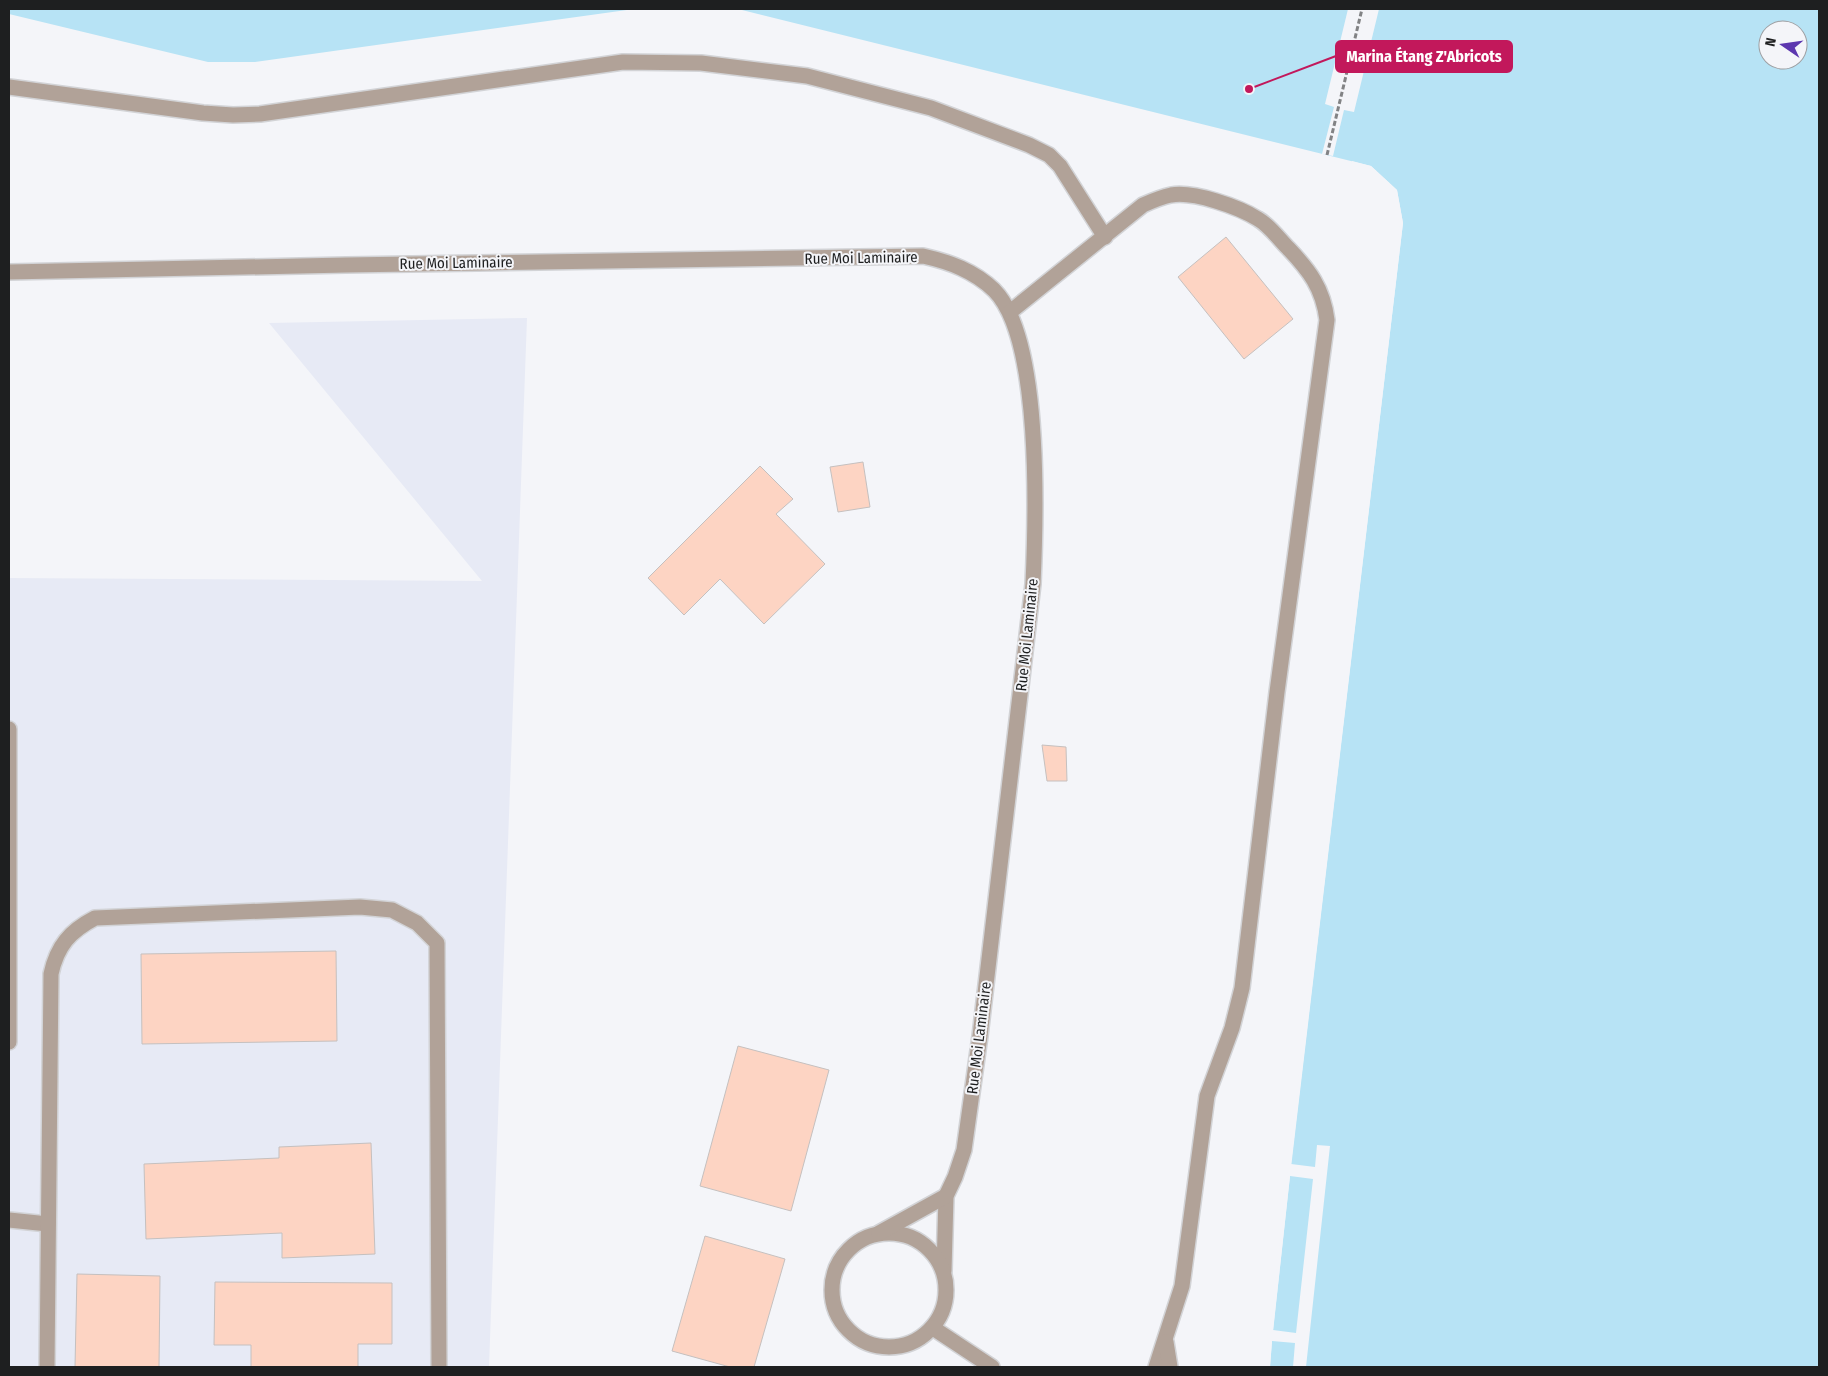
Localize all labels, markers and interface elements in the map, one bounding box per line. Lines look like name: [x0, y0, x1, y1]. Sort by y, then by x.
north arrow: [1758, 20, 1808, 70]
text: N: [1762, 36, 1780, 48]
callout: Marina Étang Z'Abricots: [1336, 41, 1512, 72]
text: Marina Étang Z'Abricots: [1346, 46, 1502, 66]
street label: Rue Moi Laminaire: [804, 248, 918, 268]
street label: Rue Moi Laminaire: [399, 253, 513, 273]
street label: Rue Moi Laminaire: [1012, 578, 1042, 692]
street label: Rue Moi Laminaire: [963, 981, 995, 1095]

